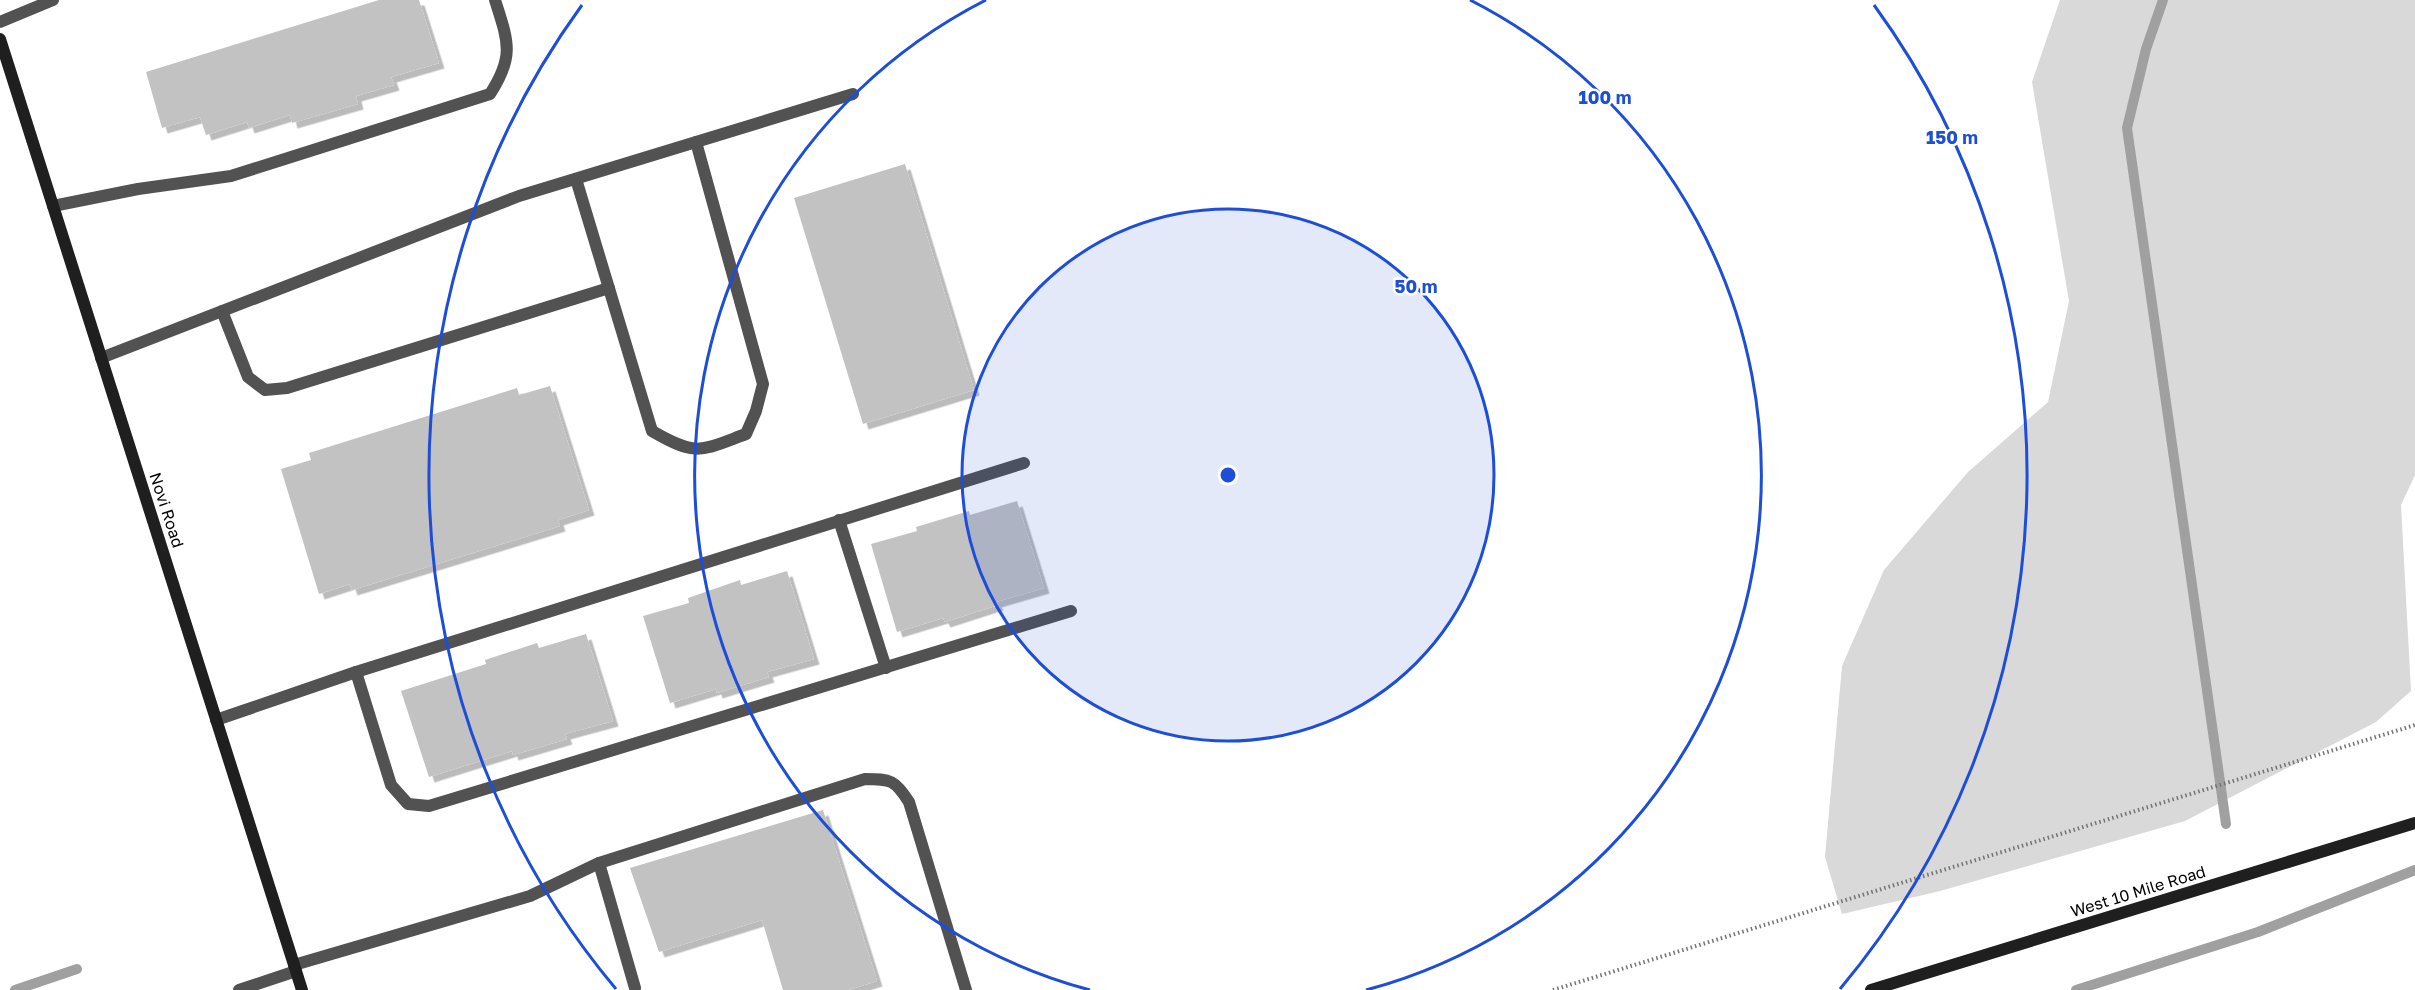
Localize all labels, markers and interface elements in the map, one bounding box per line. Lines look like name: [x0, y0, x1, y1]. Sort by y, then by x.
text: 100 m: [1579, 86, 1631, 108]
text: 150 m: [1926, 126, 1978, 148]
text: 50 m: [1395, 275, 1437, 297]
centre of rings: [1218, 465, 1238, 485]
street label: Novi Road: [145, 470, 189, 550]
street label: West 10 Mile Road: [2068, 861, 2208, 921]

